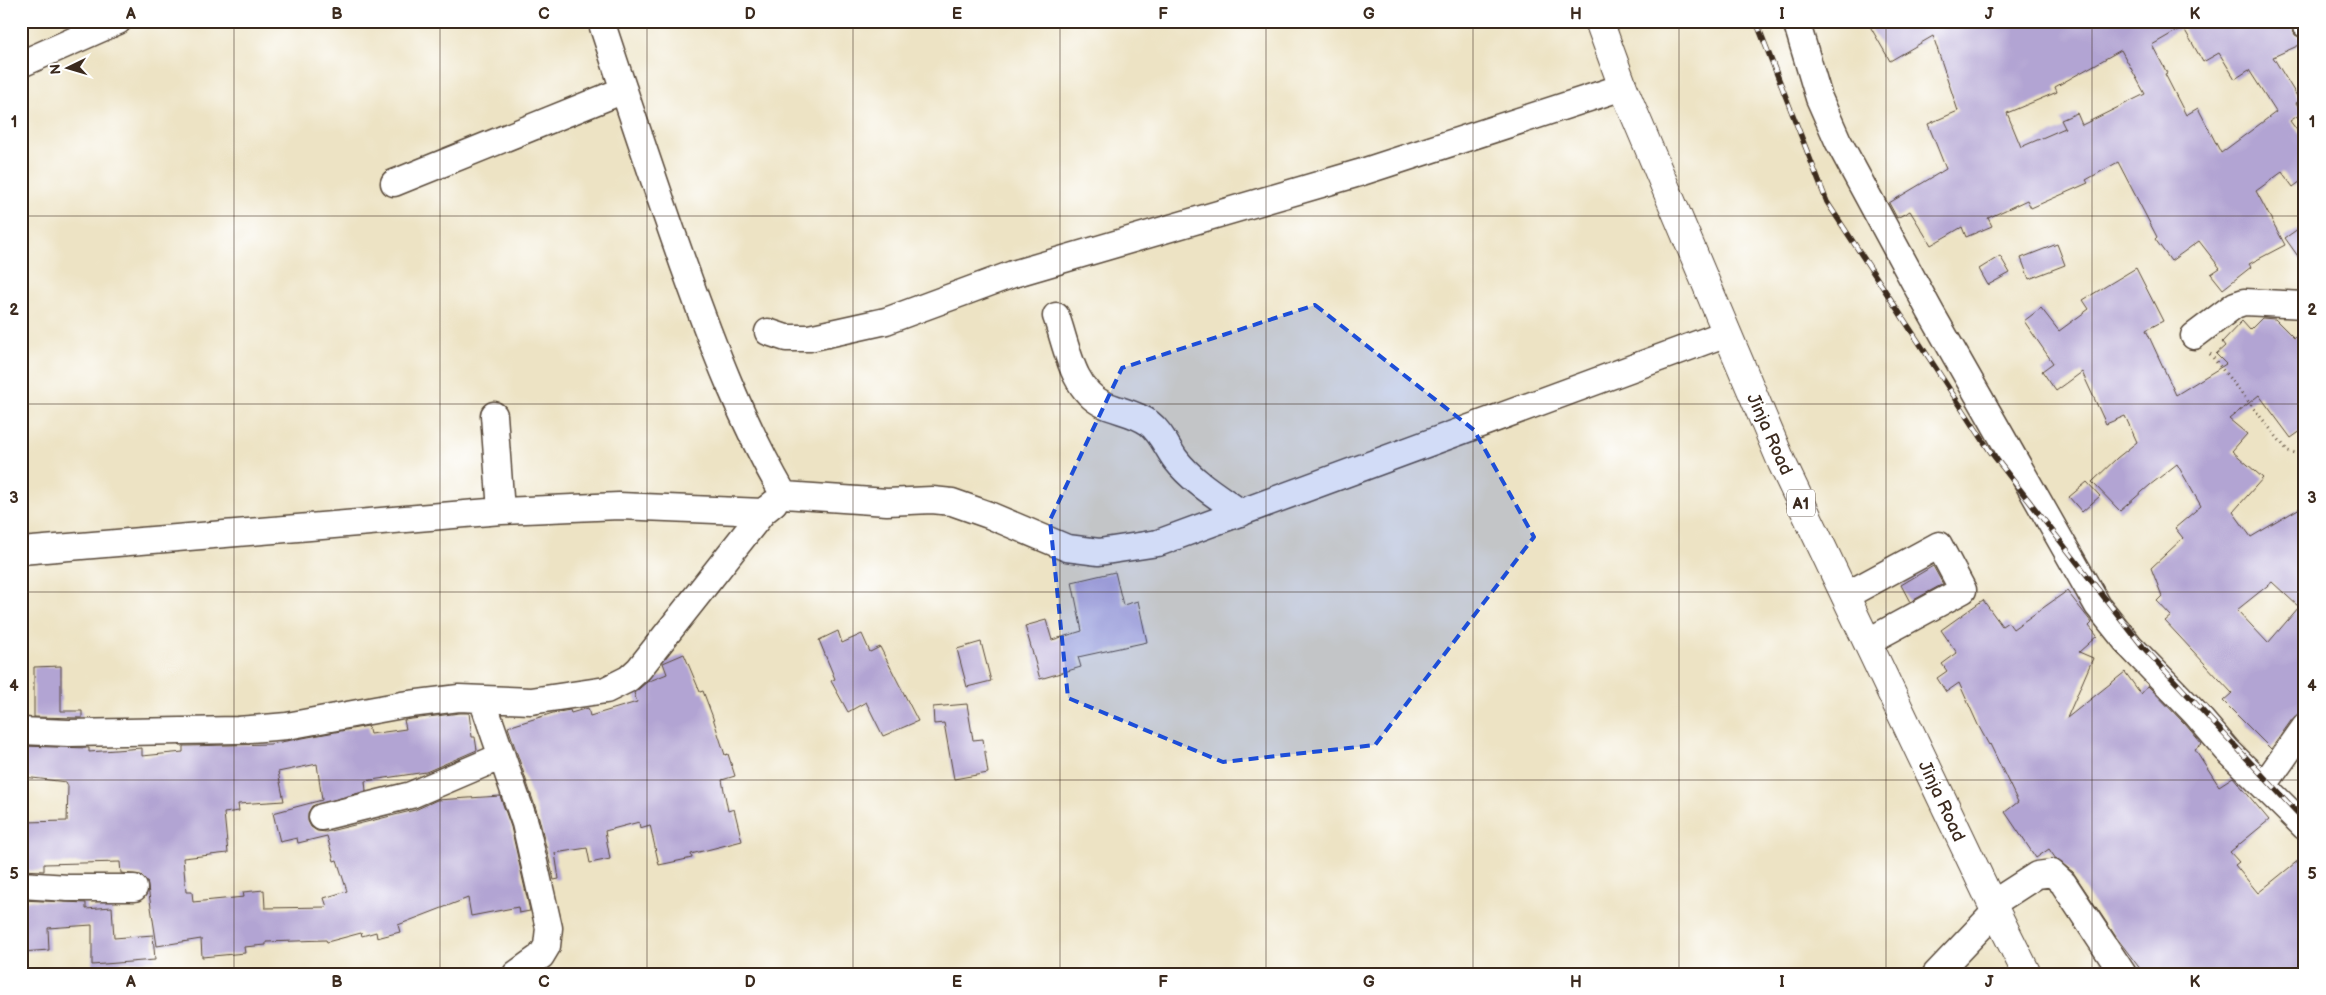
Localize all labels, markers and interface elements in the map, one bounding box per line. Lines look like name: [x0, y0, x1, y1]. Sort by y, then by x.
text: A: [125, 5, 136, 24]
text: B: [331, 5, 343, 24]
text: C: [538, 5, 550, 24]
text: D: [744, 5, 756, 24]
text: E: [952, 5, 962, 24]
text: F: [1158, 5, 1168, 24]
text: G: [1363, 5, 1375, 24]
text: H: [1570, 5, 1582, 24]
text: I: [1779, 5, 1785, 24]
text: J: [1985, 5, 1994, 24]
text: K: [2190, 5, 2201, 24]
north arrow: [42, 42, 92, 92]
text: N: [47, 63, 64, 75]
text: 1: [11, 113, 17, 132]
text: 1: [2309, 113, 2315, 132]
text: 2: [9, 301, 19, 320]
text: 2: [2307, 301, 2317, 320]
street label: Jinja Road: [1742, 390, 1797, 478]
text: 3: [9, 489, 19, 508]
road number: A1: [1787, 489, 1815, 516]
text: 3: [2307, 489, 2317, 508]
text: 4: [9, 677, 19, 696]
text: 4: [2307, 677, 2317, 696]
street label: Jinja Road: [1914, 757, 1969, 845]
text: 5: [9, 865, 19, 884]
text: 5: [2307, 865, 2317, 884]
text: A: [125, 973, 136, 992]
text: B: [331, 973, 343, 992]
text: C: [538, 973, 550, 992]
text: D: [744, 973, 756, 992]
text: E: [952, 973, 962, 992]
text: F: [1158, 973, 1168, 992]
text: G: [1363, 973, 1375, 992]
text: H: [1570, 973, 1582, 992]
text: I: [1779, 973, 1785, 992]
text: J: [1985, 973, 1994, 992]
text: K: [2190, 973, 2201, 992]

